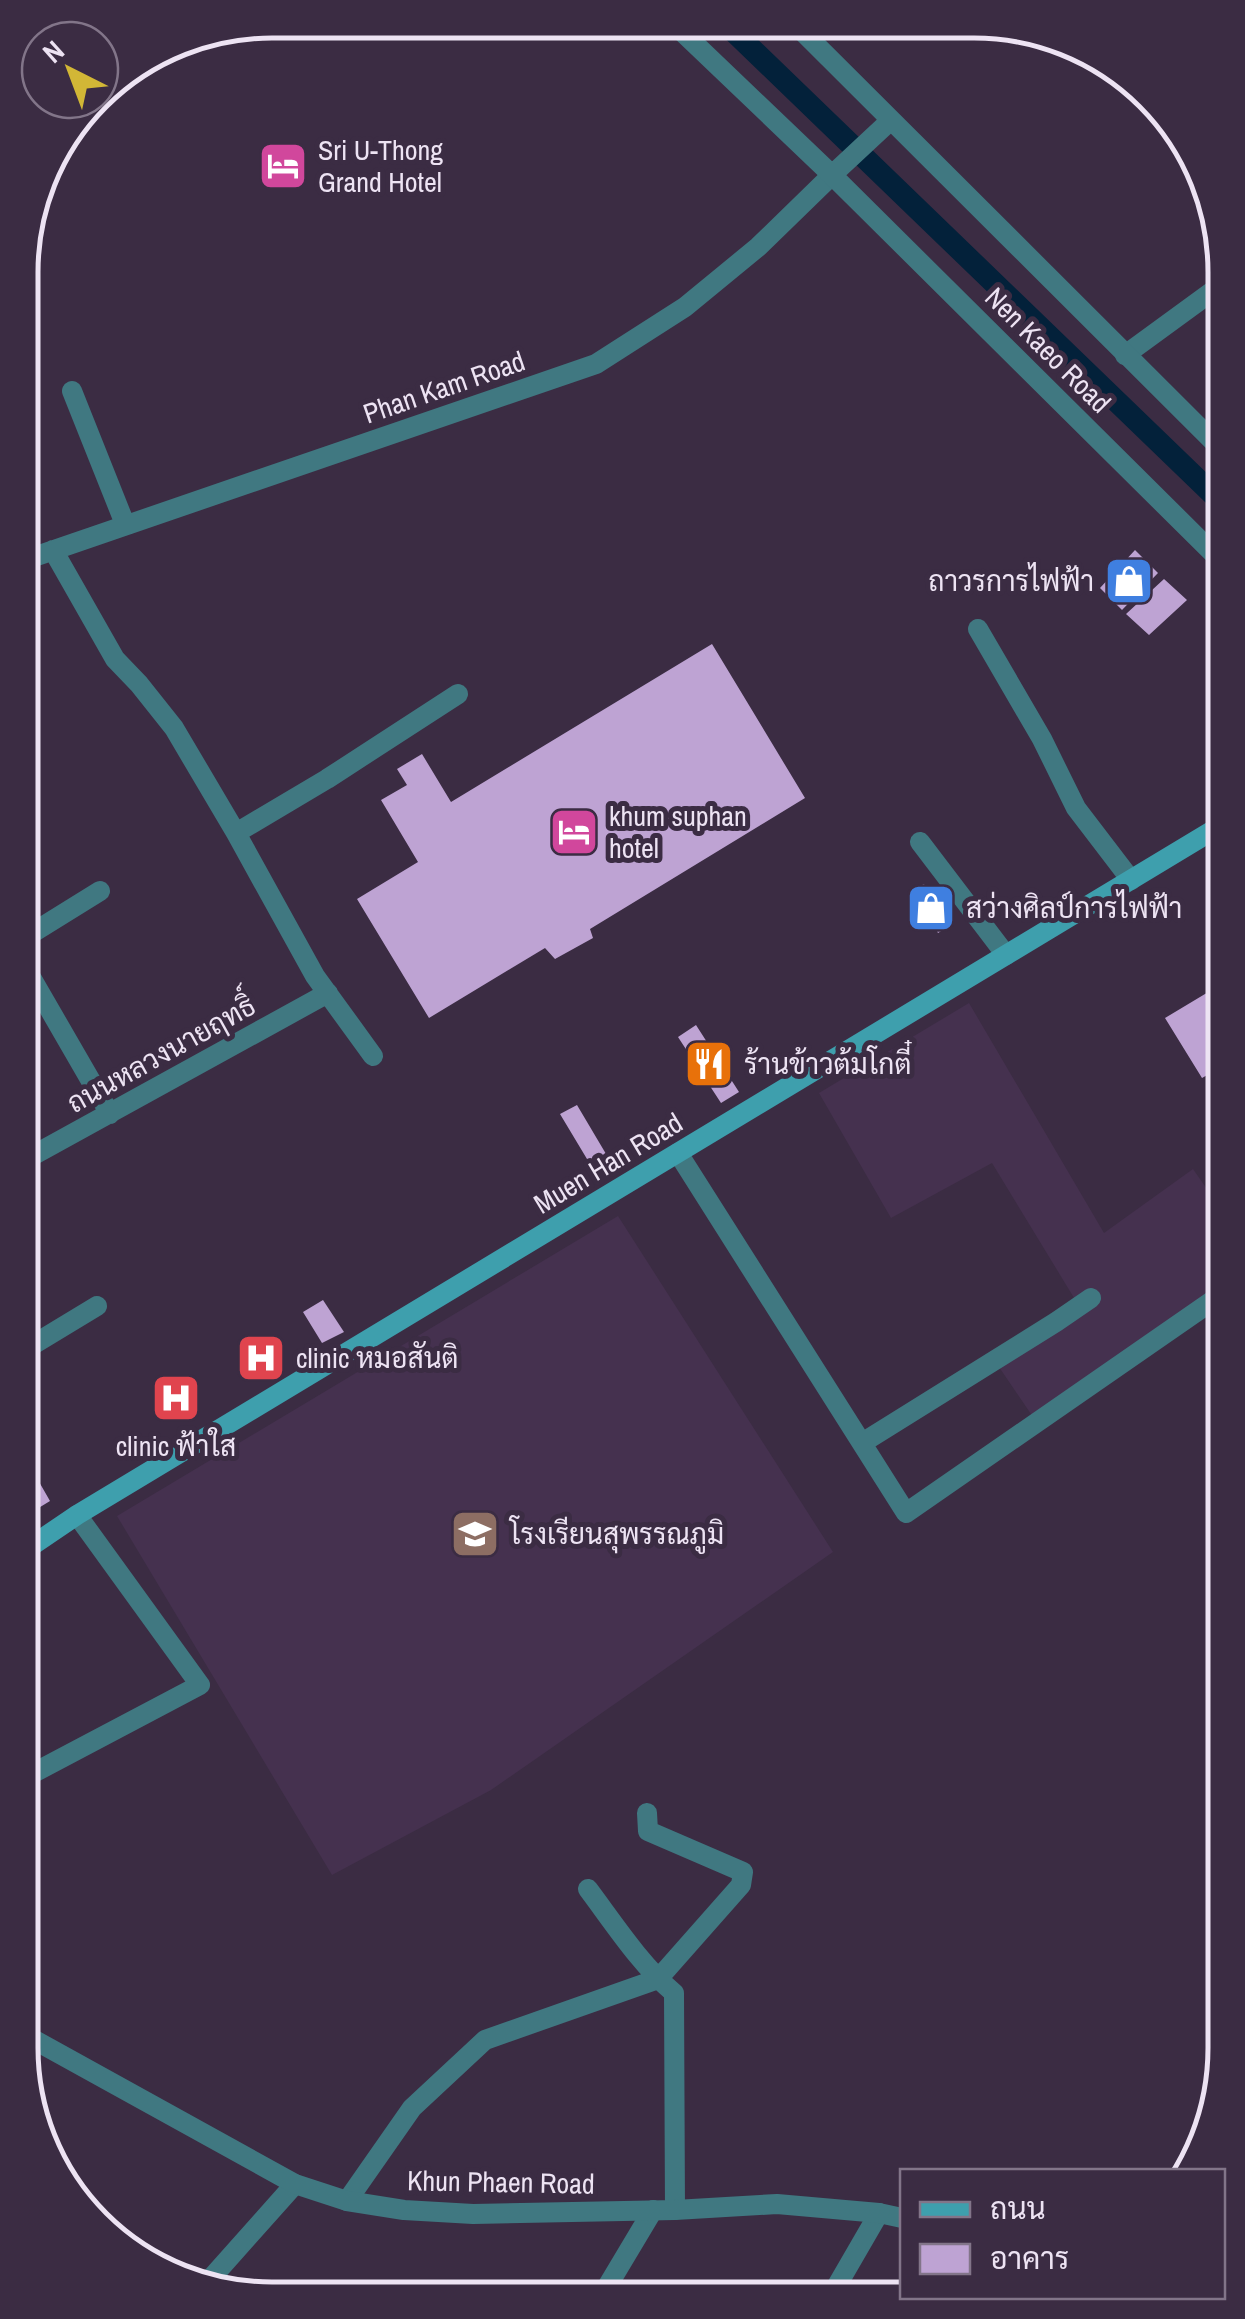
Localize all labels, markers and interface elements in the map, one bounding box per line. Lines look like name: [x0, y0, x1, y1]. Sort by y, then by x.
north arrow: [20, 20, 120, 120]
text: N: [34, 32, 72, 71]
place label: Sri U-Thong Grand Hotel: [318, 131, 443, 201]
hotel icon: Sri U-Thong Grand Hotel: [257, 140, 309, 192]
street label: Nen Kaeo Road: [977, 279, 1119, 421]
street label: Phan Kam Road: [358, 342, 530, 432]
shop icon: ถาวรการไฟฟ้า: [1103, 555, 1155, 607]
place label: ถาวรการไฟฟ้า: [928, 562, 1094, 600]
place label: khum suphan hotel: [609, 797, 747, 867]
hotel icon: khum suphan hotel: [548, 806, 600, 858]
shop icon: สว่างศิลป์การไฟฟ้า: [905, 882, 957, 934]
place label: สว่างศิลป์การไฟฟ้า: [966, 889, 1182, 927]
street label: ถนนหลวงนายฤทธิ์: [58, 982, 262, 1122]
restaurant icon: ร้านข้าวต้มโกตี๋: [683, 1038, 735, 1090]
place label: ร้านข้าวต้มโกตี๋: [744, 1040, 912, 1083]
street label: Muen Han Road: [527, 1104, 689, 1222]
hospital icon: clinic หมอสันติ: [235, 1332, 287, 1384]
place label: clinic หมอสันติ: [296, 1339, 459, 1377]
hospital icon: clinic ฟ้าใส: [150, 1372, 202, 1424]
place label: clinic ฟ้าใส: [116, 1427, 236, 1465]
school or university icon: โรงเรียนสุพรรณภูมิ: [449, 1508, 501, 1560]
place label: โรงเรียนสุพรรณภูมิ: [508, 1515, 724, 1554]
street label: Khun Phaen Road: [407, 2161, 595, 2203]
legend: [900, 2169, 1225, 2299]
text: ถนน: [990, 2188, 1046, 2228]
text: อาคาร: [990, 2238, 1069, 2278]

